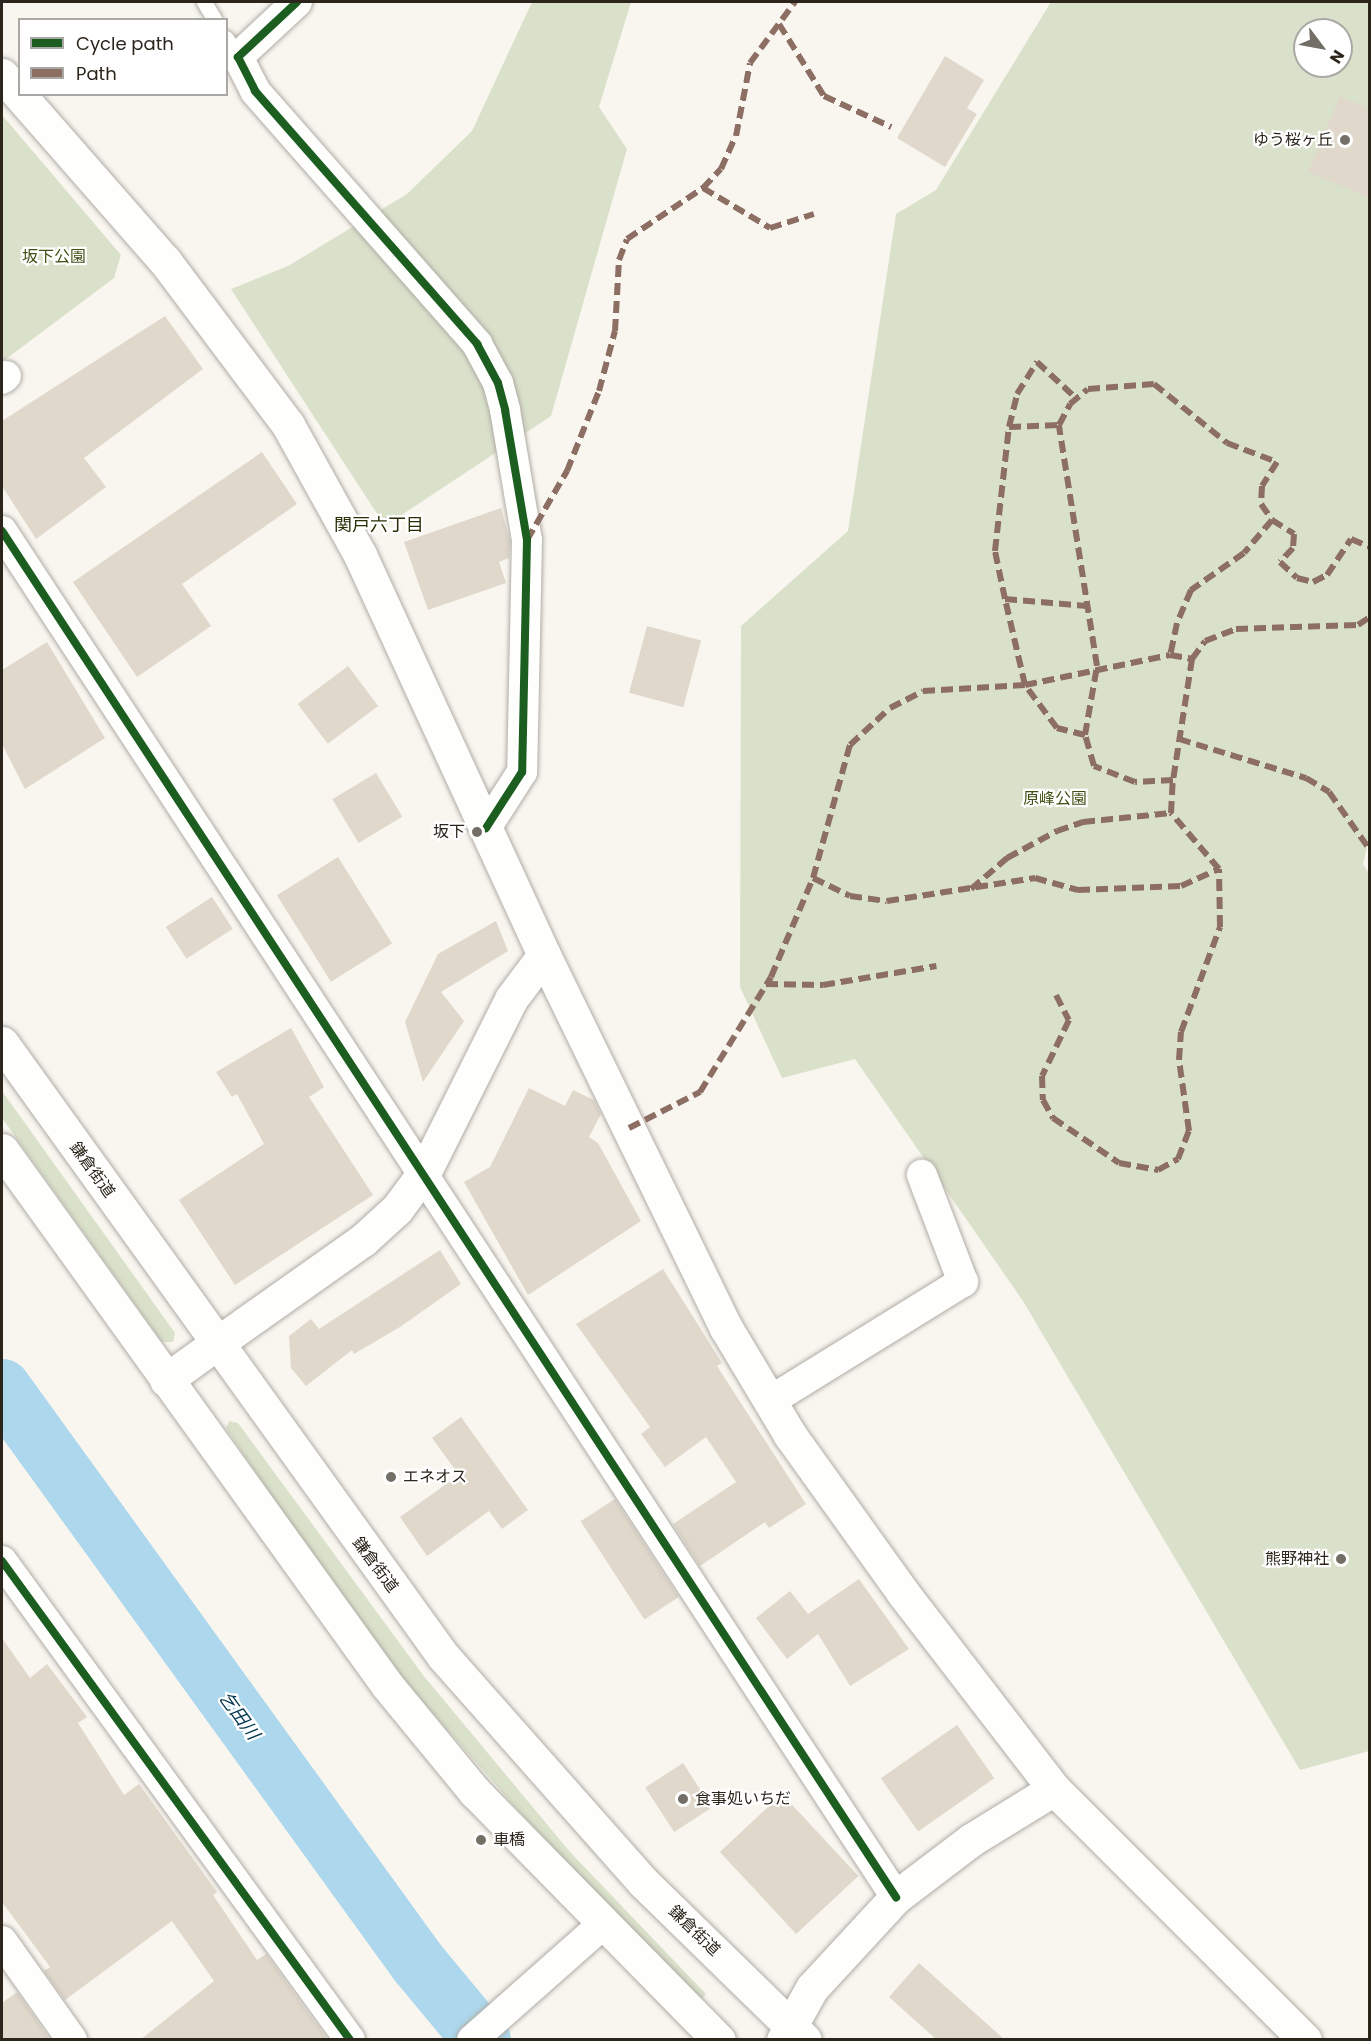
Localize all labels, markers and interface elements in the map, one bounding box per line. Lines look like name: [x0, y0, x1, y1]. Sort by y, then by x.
legend: [18, 18, 228, 96]
north arrow: [1293, 18, 1353, 78]
text: Cycle path: [76, 31, 174, 56]
text: N: [1324, 46, 1350, 68]
text: Path: [76, 61, 117, 86]
place label: ゆう桜ヶ丘: [1253, 130, 1333, 150]
marker: ゆう桜ヶ丘: [1338, 133, 1352, 147]
park label: 坂下公園: [22, 247, 86, 267]
district label: 関戸六丁目: [334, 514, 424, 536]
park label: 原峰公園: [1023, 789, 1087, 809]
place label: 坂下: [433, 822, 465, 842]
marker: 坂下: [470, 825, 484, 839]
street label: 鎌倉街道: [65, 1138, 119, 1202]
place label: エネオス: [403, 1467, 467, 1487]
marker: エネオス: [384, 1470, 398, 1484]
street label: 鎌倉街道: [348, 1534, 402, 1596]
place label: 熊野神社: [1265, 1549, 1329, 1569]
marker: 熊野神社: [1334, 1552, 1348, 1566]
water label: 乞田川: [214, 1688, 264, 1744]
place label: 食事処いちだ: [695, 1789, 791, 1809]
marker: 食事処いちだ: [676, 1792, 690, 1806]
place label: 車橋: [493, 1830, 525, 1850]
marker: 車橋: [474, 1833, 488, 1847]
street label: 鎌倉街道: [664, 1902, 724, 1960]

